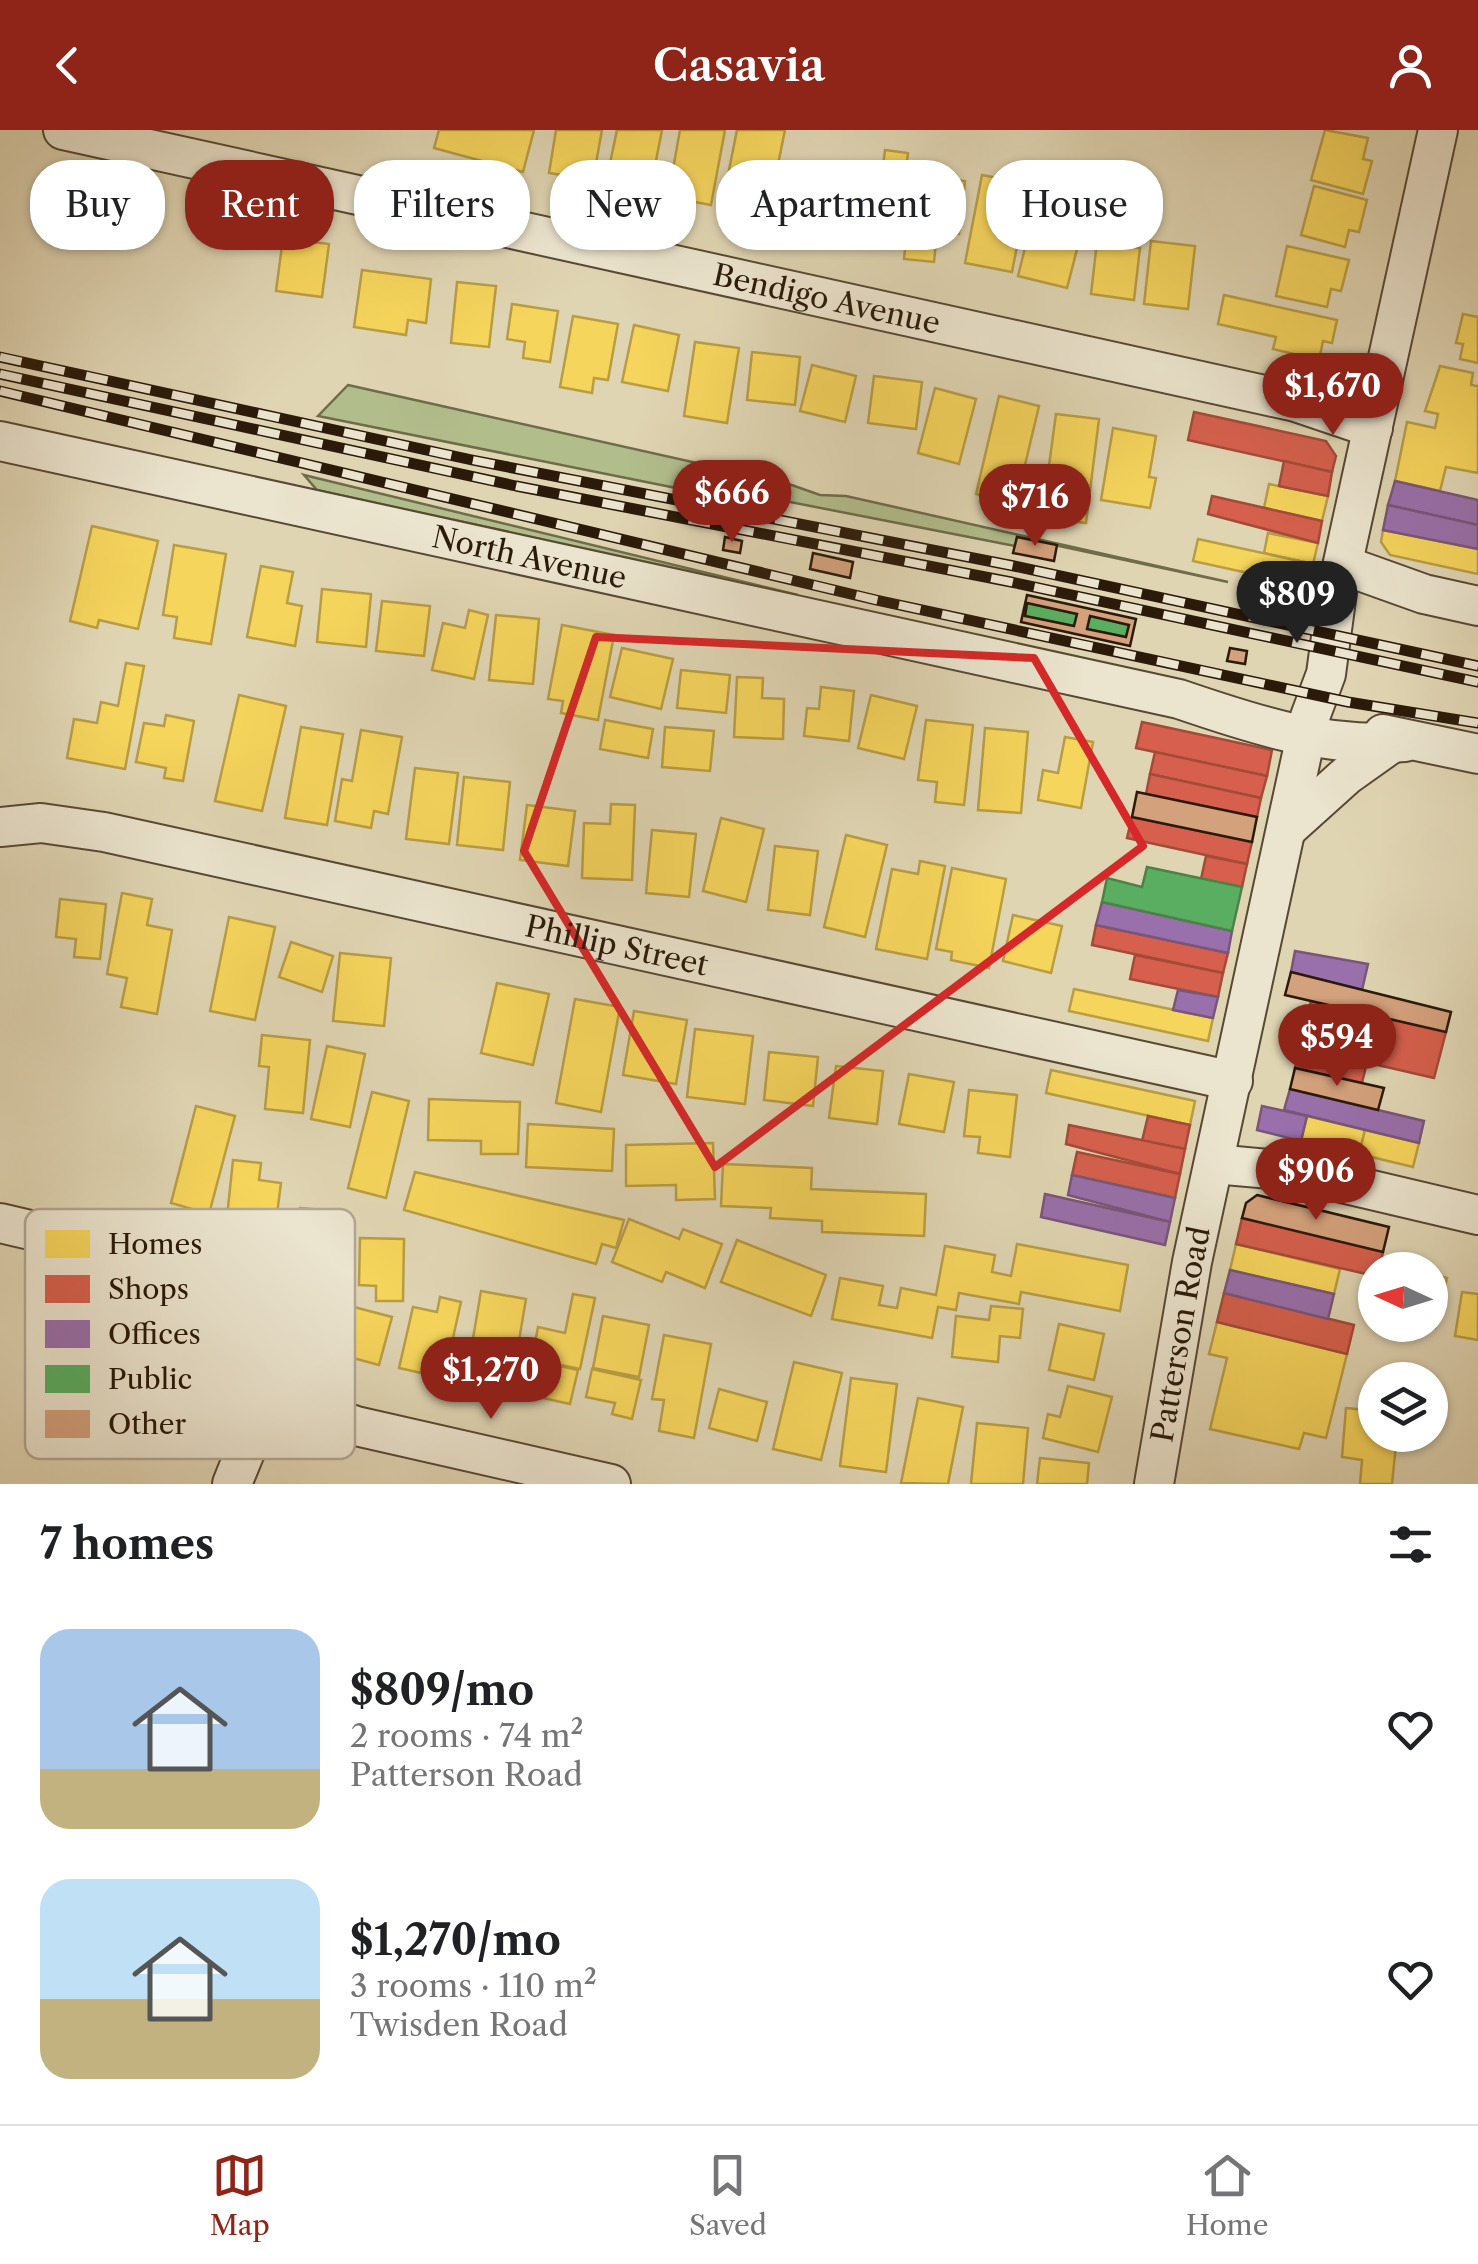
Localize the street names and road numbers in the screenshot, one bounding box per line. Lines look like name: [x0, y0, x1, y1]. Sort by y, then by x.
street label: Bendigo Avenue: [710, 255, 944, 341]
street label: North Avenue: [429, 518, 630, 596]
street label: Phillip Street: [522, 907, 712, 983]
street label: Patterson Road: [1143, 1223, 1218, 1445]

